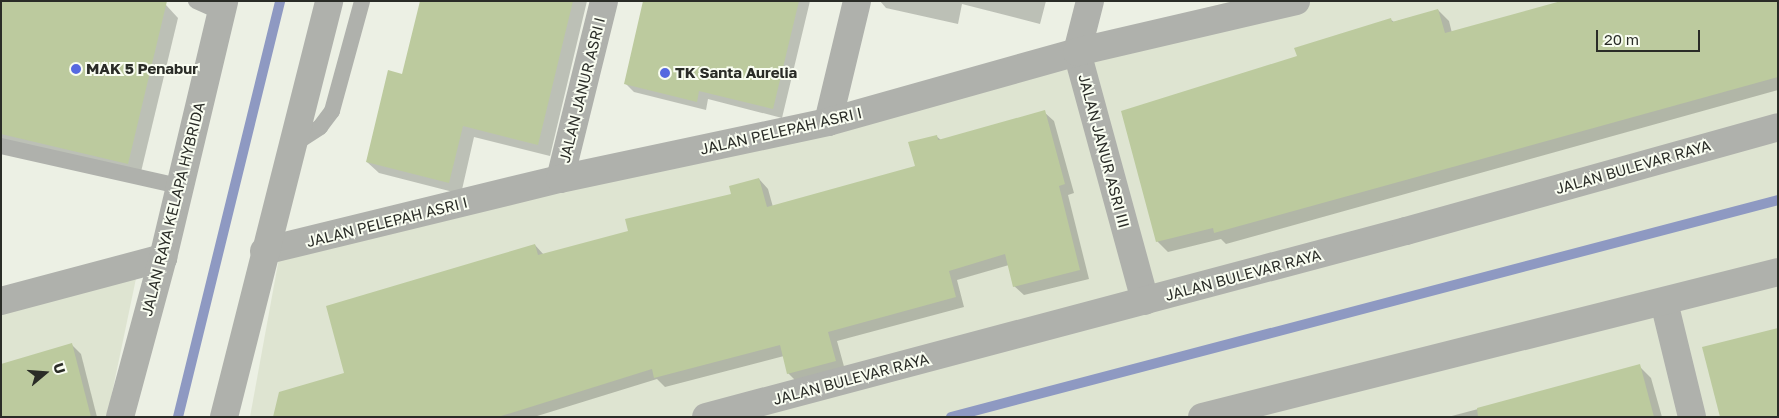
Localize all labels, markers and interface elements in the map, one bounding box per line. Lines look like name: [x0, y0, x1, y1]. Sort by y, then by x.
street label: JALAN JANUR ASRI I: [555, 15, 609, 165]
scale bar: [1599, 20, 1703, 52]
text: 20 m: [1604, 30, 1639, 48]
place label: MAK 5 Penabur: [86, 60, 198, 78]
marker: MAK 5 Penabur: [70, 63, 82, 75]
place label: TK Santa Aurelia: [675, 64, 797, 82]
marker: TK Santa Aurelia: [659, 67, 671, 79]
street label: JALAN JANUR ASRI III: [1075, 72, 1133, 230]
street label: JALAN RAYA KELAPA HYBRIDA: [138, 100, 208, 318]
street label: JALAN PELEPAH ASRI I: [698, 104, 864, 158]
street label: JALAN BULEVAR RAYA: [1553, 136, 1713, 198]
street label: JALAN PELEPAH ASRI I: [305, 193, 469, 251]
street label: JALAN BULEVAR RAYA: [1163, 246, 1323, 304]
north arrow: [20, 348, 70, 398]
street label: JALAN BULEVAR RAYA: [771, 350, 931, 408]
text: U: [50, 361, 69, 376]

